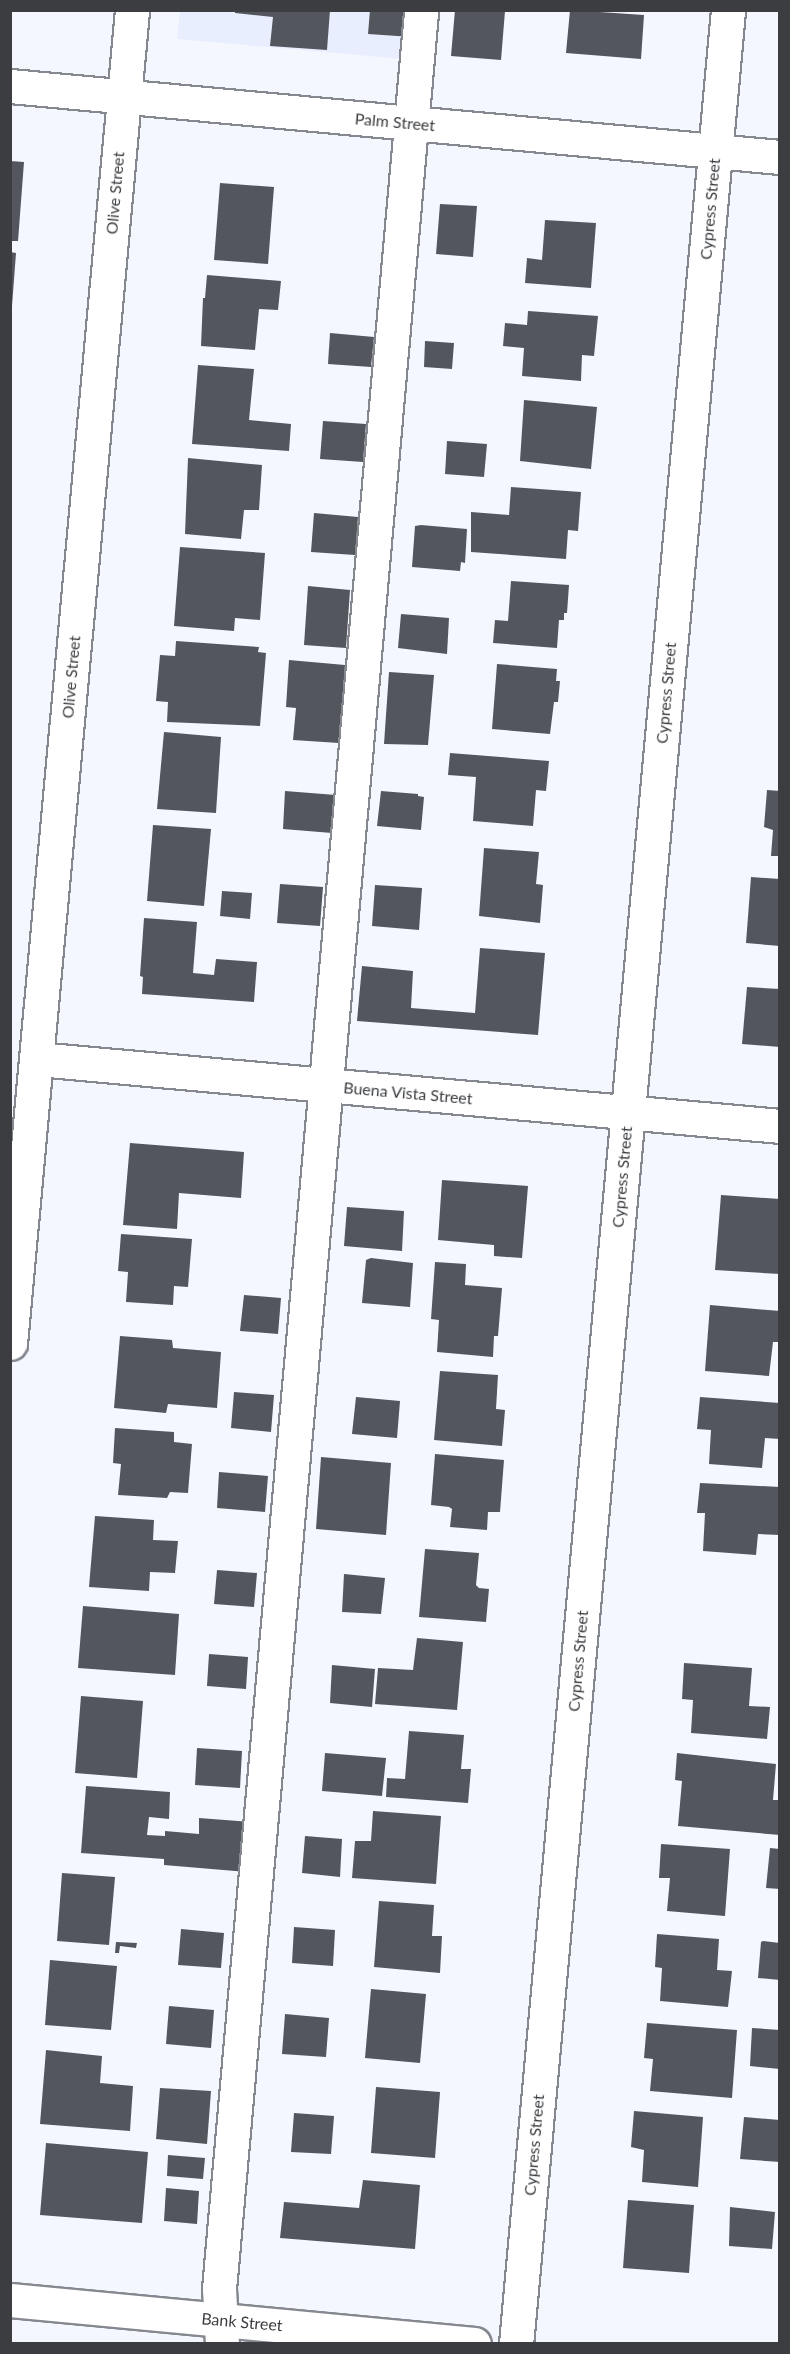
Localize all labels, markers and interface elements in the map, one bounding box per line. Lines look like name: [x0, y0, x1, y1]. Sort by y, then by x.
street label: Palm Street: [354, 109, 436, 135]
street label: Olive Street: [102, 151, 128, 235]
street label: Cypress Street: [696, 158, 724, 260]
street label: Olive Street: [58, 635, 84, 719]
street label: Cypress Street: [652, 642, 680, 744]
street label: Buena Vista Street: [342, 1078, 474, 1108]
street label: Cypress Street: [608, 1126, 636, 1228]
street label: Cypress Street: [564, 1610, 592, 1712]
street label: Cypress Street: [520, 2094, 548, 2196]
street label: Bank Street: [201, 2309, 283, 2335]

